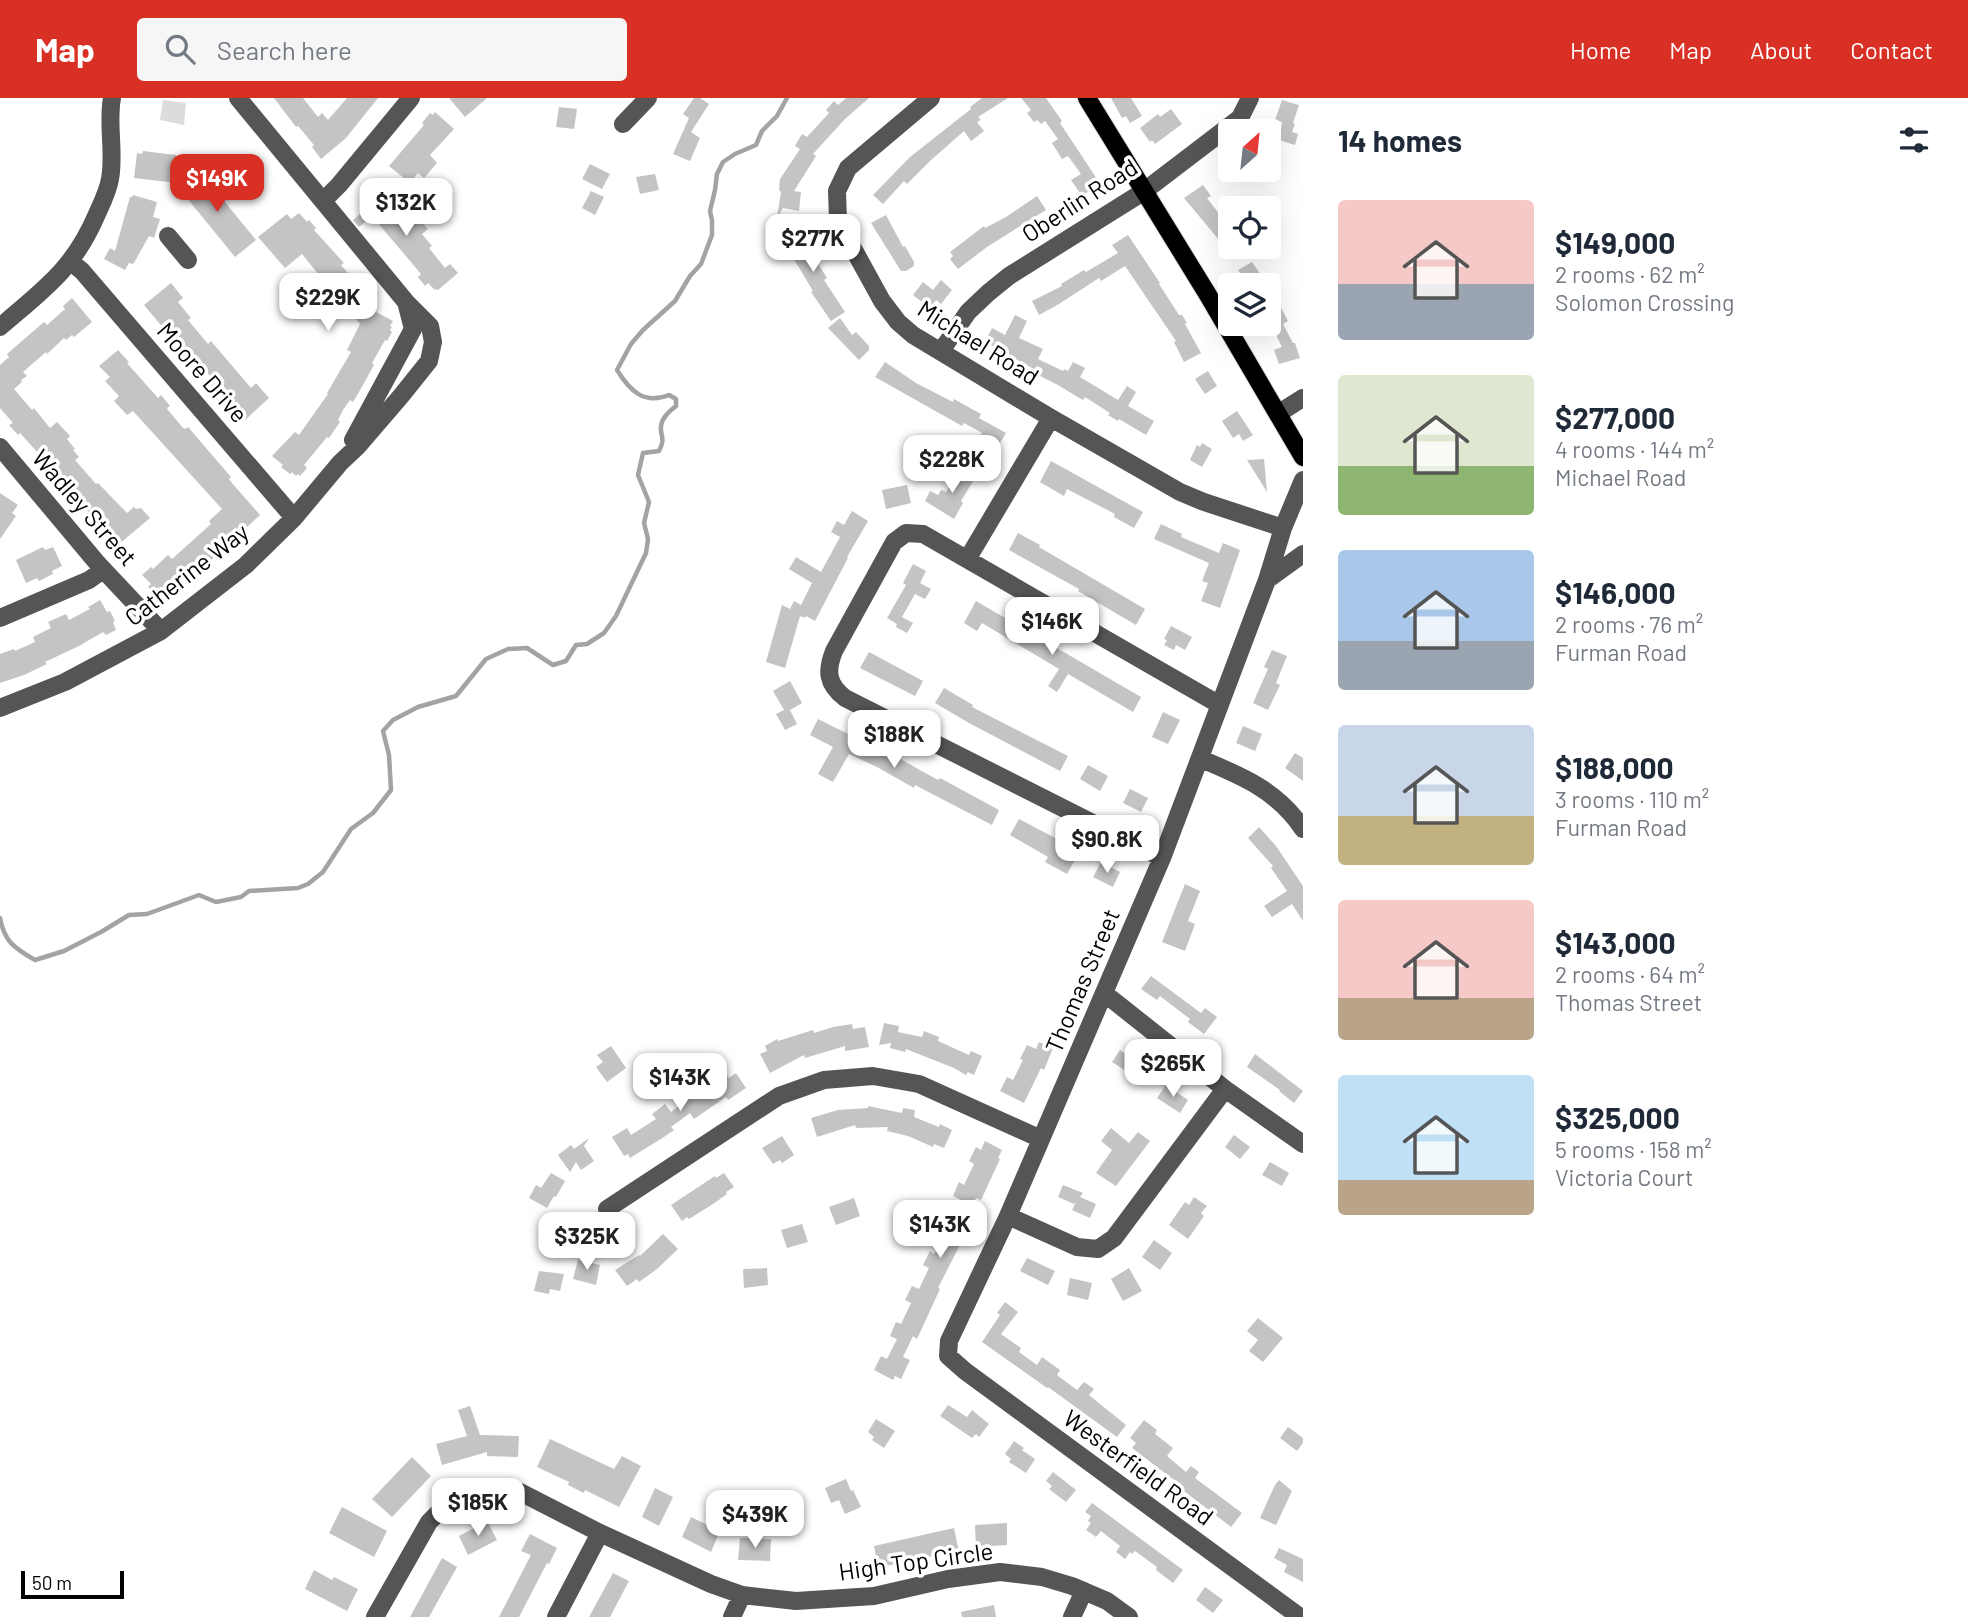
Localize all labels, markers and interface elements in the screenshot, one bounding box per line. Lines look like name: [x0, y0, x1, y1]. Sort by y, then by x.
search box: [137, 18, 627, 81]
text: Map: [35, 29, 95, 69]
icon: search: [161, 30, 199, 68]
text: Search here: [217, 34, 352, 65]
text: Home: [1570, 35, 1631, 64]
text: Map: [1669, 35, 1712, 64]
text: About: [1750, 35, 1812, 64]
text: Contact: [1850, 35, 1933, 64]
north arrow: [1218, 119, 1281, 182]
map controls: [1218, 119, 1281, 336]
icon: filters: [1895, 121, 1933, 159]
text: 14 homes: [1338, 122, 1462, 158]
street label: Oberlin Road: [1016, 152, 1142, 248]
pin: $149K: [168, 155, 266, 214]
text: $149K: [186, 163, 248, 191]
pin: $132K: [357, 178, 455, 238]
text: $132K: [376, 187, 437, 215]
button: locate: [1218, 196, 1281, 259]
pin: $277K: [764, 214, 862, 274]
text: $277K: [781, 223, 845, 251]
text: $149,000: [1555, 224, 1675, 260]
icon: home: [1394, 228, 1478, 312]
text: 2 rooms · 62 m²: [1555, 260, 1705, 288]
button: layers: [1218, 273, 1281, 336]
pin: $229K: [279, 274, 377, 333]
text: $229K: [295, 282, 361, 310]
text: Solomon Crossing: [1555, 288, 1734, 316]
street label: Michael Road: [913, 293, 1045, 390]
street label: Moore Drive: [152, 316, 254, 428]
text: $277,000: [1555, 399, 1675, 435]
icon: home: [1394, 403, 1478, 487]
text: 4 rooms · 144 m²: [1555, 435, 1714, 463]
pin: $228K: [903, 436, 1001, 495]
street label: Wadley Street: [27, 443, 144, 571]
text: $228K: [919, 444, 985, 472]
text: Michael Road: [1555, 463, 1686, 491]
street label: Catherine Way: [118, 516, 254, 631]
text: $146,000: [1555, 574, 1676, 610]
icon: home: [1394, 578, 1478, 662]
pin: $146K: [1003, 598, 1101, 657]
text: $146K: [1021, 606, 1083, 634]
text: 2 rooms · 76 m²: [1555, 610, 1703, 638]
text: Furman Road: [1555, 638, 1687, 666]
pin: $188K: [845, 710, 943, 770]
text: $188K: [864, 719, 924, 747]
text: $188,000: [1555, 749, 1674, 785]
icon: home: [1394, 753, 1478, 837]
text: 3 rooms · 110 m²: [1555, 785, 1709, 813]
text: Furman Road: [1555, 813, 1687, 841]
pin: $90.8K: [1050, 816, 1164, 875]
text: $90.8K: [1071, 824, 1143, 852]
street label: Thomas Street: [1038, 904, 1125, 1057]
text: $143,000: [1555, 924, 1676, 960]
icon: home: [1394, 928, 1478, 1012]
text: 2 rooms · 64 m²: [1555, 960, 1705, 988]
text: Thomas Street: [1555, 988, 1702, 1016]
pin: $265K: [1124, 1040, 1222, 1099]
text: $265K: [1140, 1048, 1206, 1076]
pin: $143K: [631, 1054, 729, 1113]
text: $143K: [649, 1062, 711, 1090]
text: $325,000: [1555, 1099, 1680, 1135]
icon: home: [1394, 1103, 1478, 1187]
text: 5 rooms · 158 m²: [1555, 1135, 1712, 1163]
text: Victoria Court: [1555, 1163, 1693, 1191]
pin: $143K: [891, 1200, 989, 1260]
text: $143K: [909, 1209, 971, 1237]
pin: $325K: [538, 1212, 636, 1272]
text: $325K: [554, 1221, 620, 1249]
street label: Westerfield Road: [1058, 1403, 1219, 1531]
pin: $185K: [429, 1478, 527, 1538]
text: $185K: [448, 1487, 508, 1515]
pin: $439K: [706, 1490, 804, 1550]
text: $439K: [722, 1499, 788, 1527]
street label: High Top Circle: [837, 1535, 995, 1586]
scale bar: [21, 1568, 124, 1600]
text: 50 m: [32, 1571, 72, 1594]

